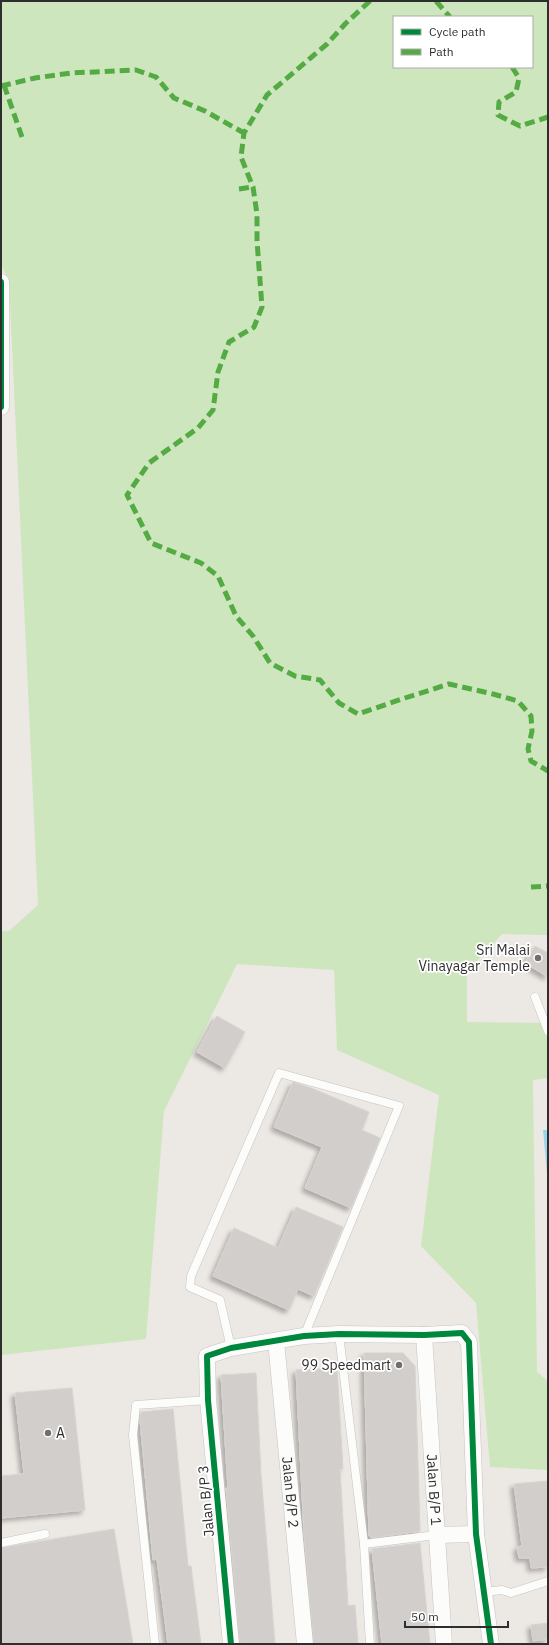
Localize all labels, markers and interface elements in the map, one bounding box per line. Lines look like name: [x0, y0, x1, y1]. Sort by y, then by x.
legend: [393, 16, 533, 68]
text: Cycle path: [429, 24, 486, 39]
text: Path: [429, 44, 454, 59]
place label: Sri Malai Vinayagar Temple: [418, 941, 530, 975]
marker: Sri Malai Vinayagar Temple: [533, 953, 543, 963]
place label: 99 Speedmart: [301, 1356, 391, 1374]
marker: 99 Speedmart: [394, 1360, 404, 1370]
place label: A: [56, 1424, 65, 1442]
marker: A: [43, 1428, 53, 1438]
street label: Jalan B/P 1: [423, 1453, 445, 1526]
street label: Jalan B/P 2: [278, 1456, 303, 1529]
street label: Jalan B/P 3: [194, 1465, 218, 1537]
scale bar: [405, 1603, 508, 1629]
text: 50 m: [411, 1609, 439, 1624]

